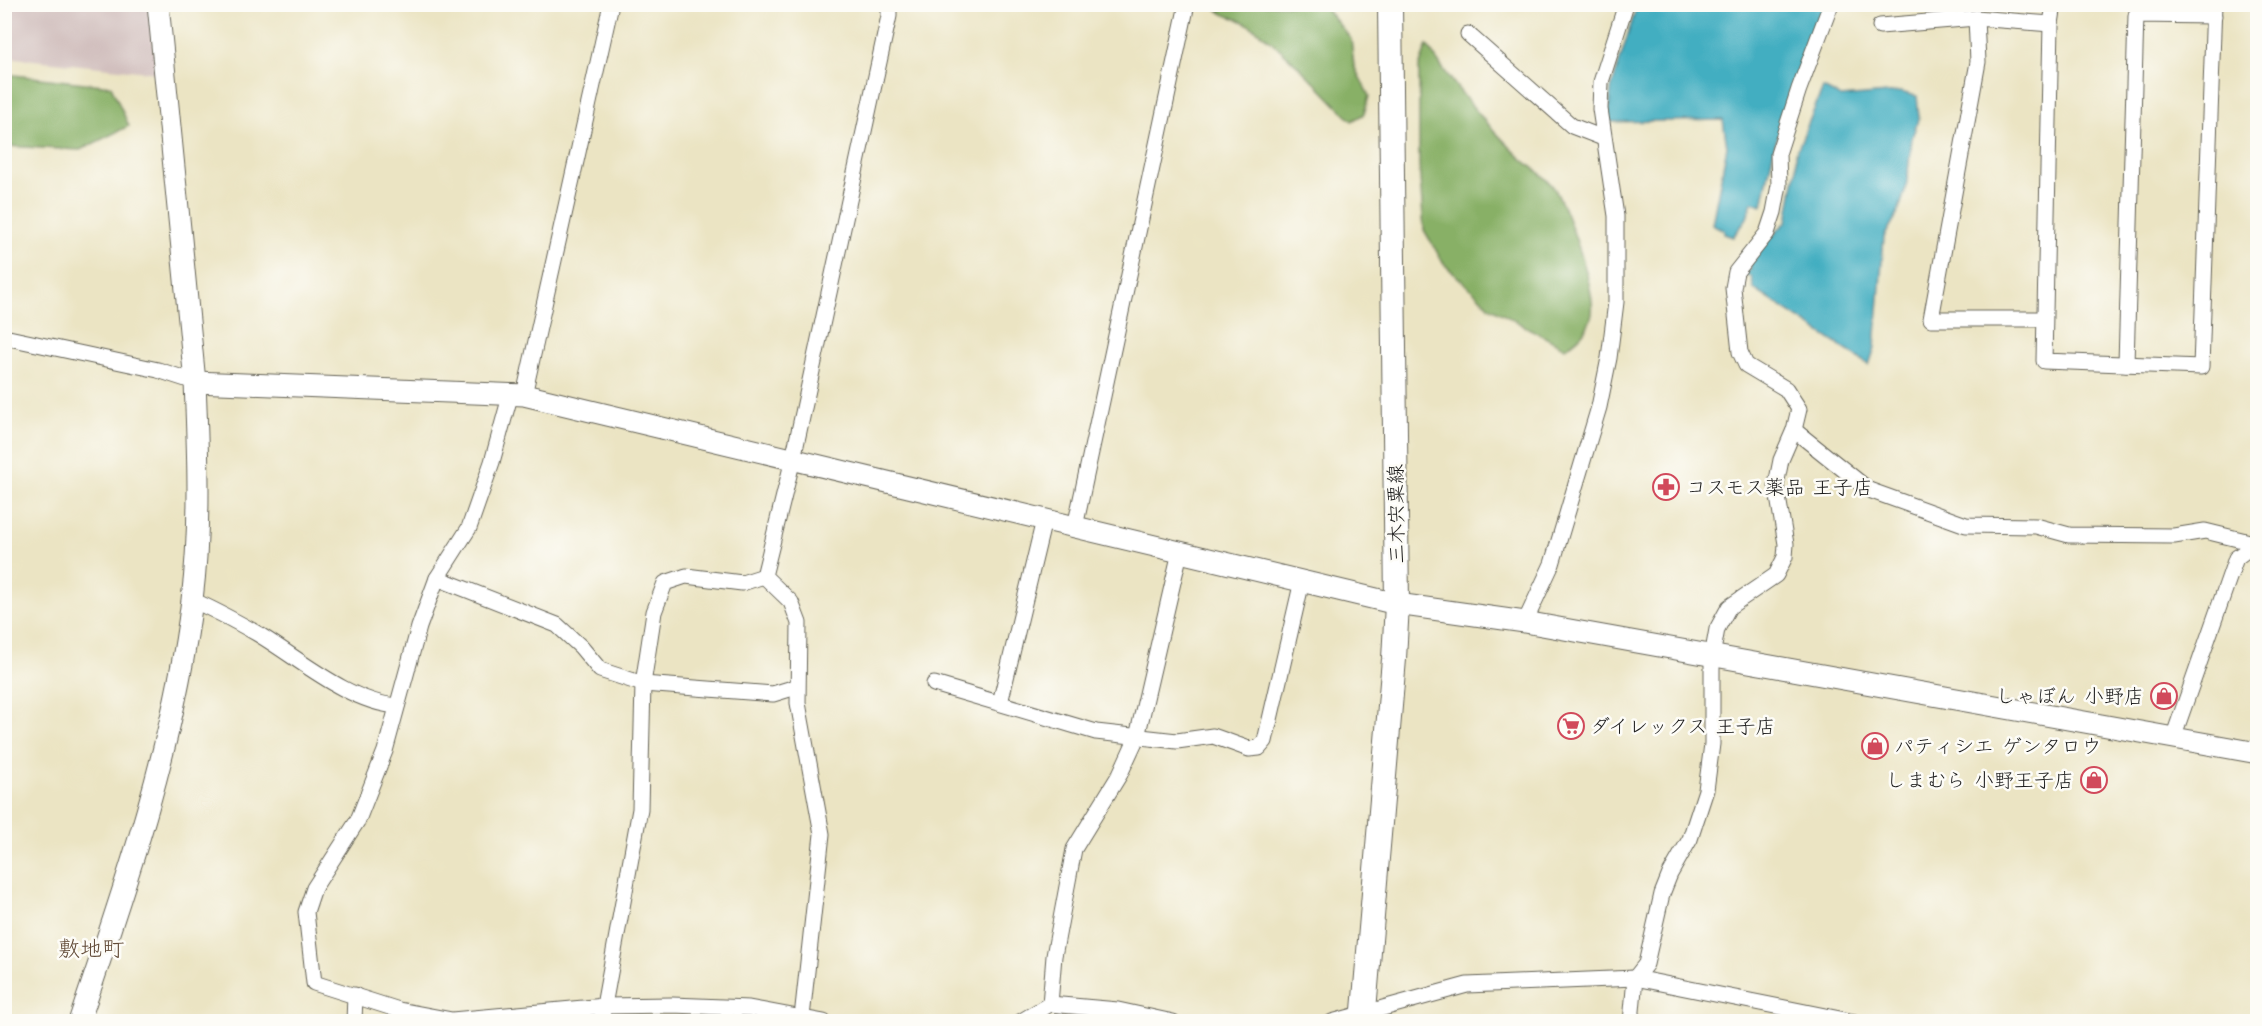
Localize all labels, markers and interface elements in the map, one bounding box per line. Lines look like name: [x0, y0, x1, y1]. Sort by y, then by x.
street label: 三木宍粟線: [1382, 464, 1412, 564]
pharmacy icon: コスモス薬品 王子店: [1651, 472, 1681, 502]
place label: コスモス薬品 王子店: [1686, 474, 1873, 502]
shop icon: しゃぼん 小野店: [2149, 681, 2179, 711]
place label: しゃぼん 小野店: [1996, 683, 2144, 711]
supermarket icon: ダイレックス 王子店: [1556, 711, 1586, 741]
place label: ダイレックス 王子店: [1590, 713, 1776, 741]
shop icon: パティシエ ゲンタロウ: [1860, 731, 1890, 761]
place label: パティシエ ゲンタロウ: [1894, 733, 2101, 761]
shop icon: しまむら 小野王子店: [2079, 765, 2109, 795]
place label: しまむら 小野王子店: [1886, 767, 2074, 795]
district label: 敷地町: [58, 934, 124, 965]

